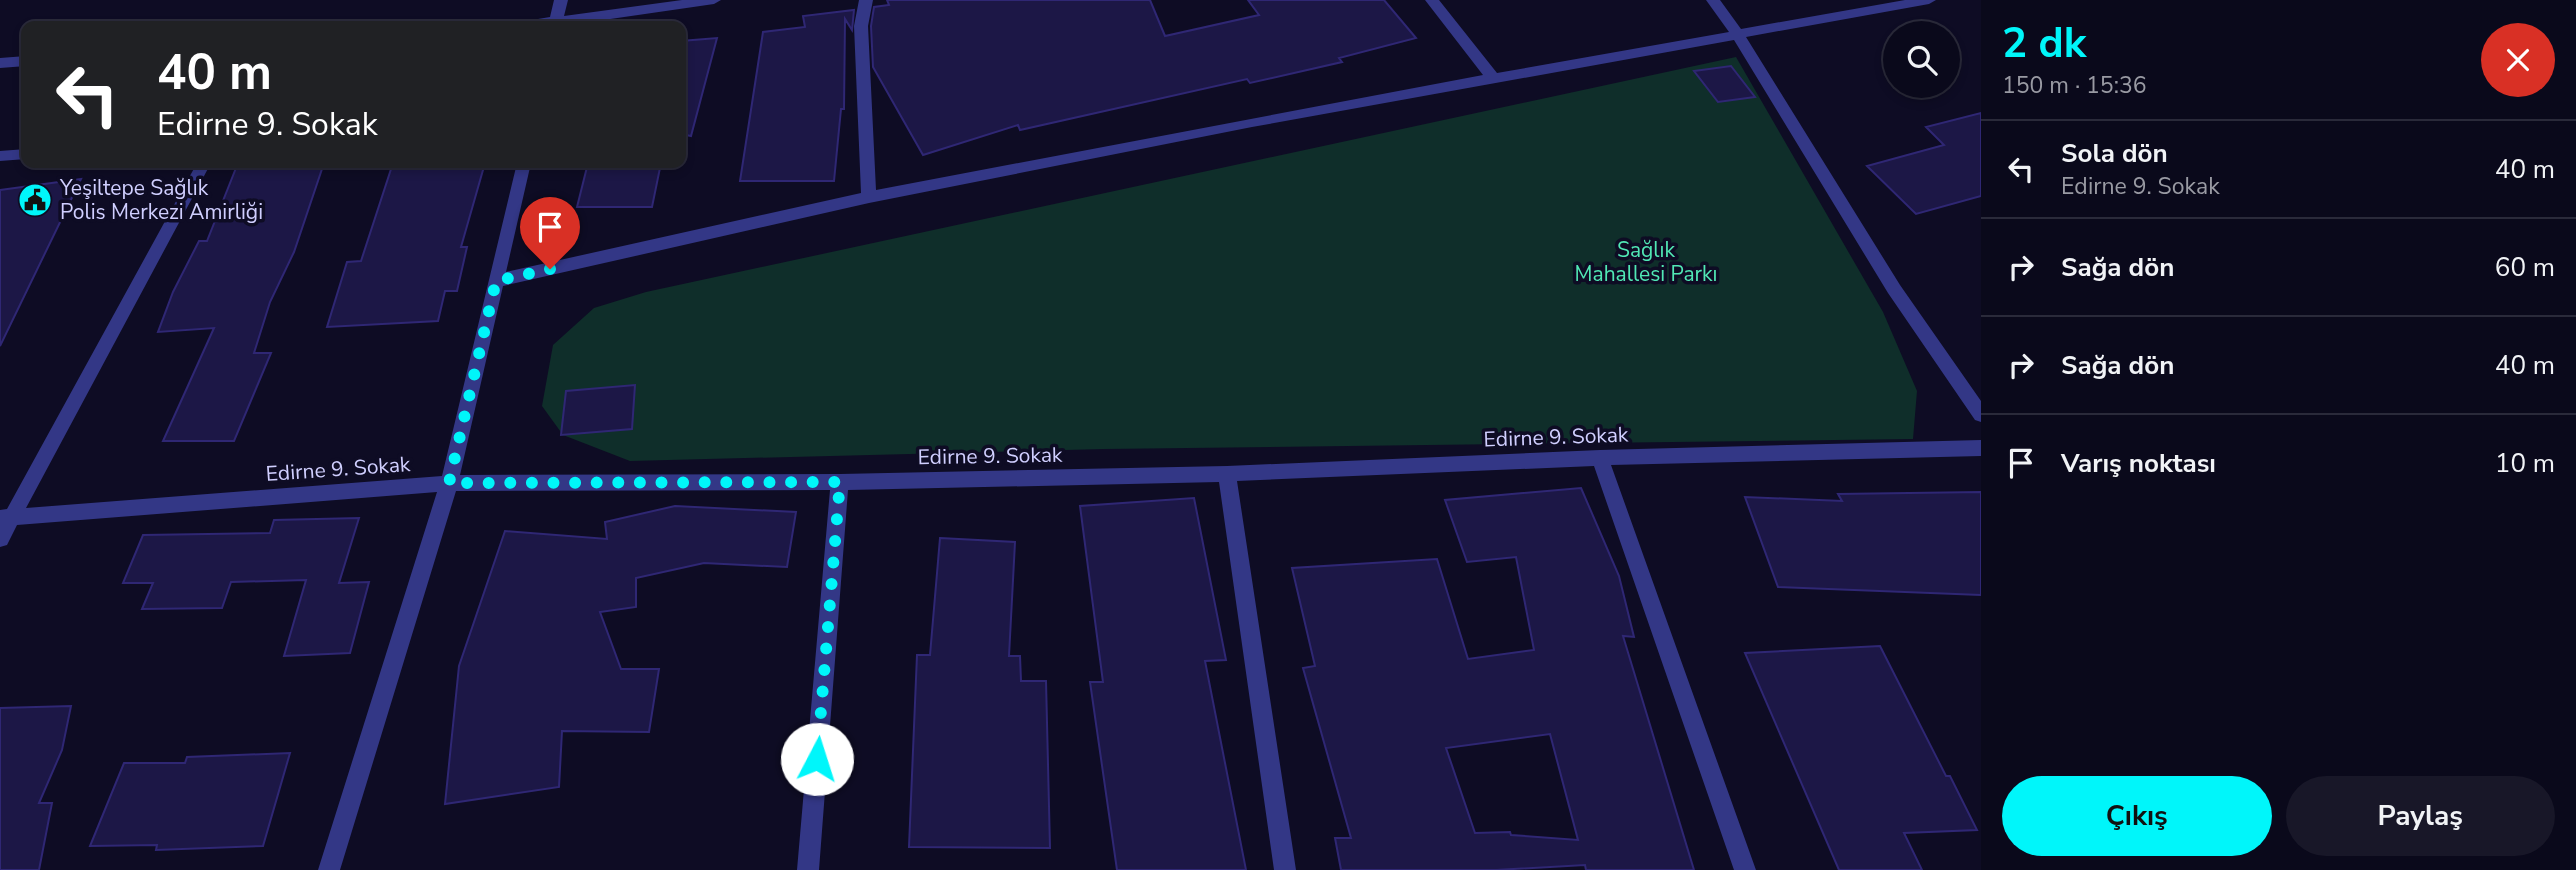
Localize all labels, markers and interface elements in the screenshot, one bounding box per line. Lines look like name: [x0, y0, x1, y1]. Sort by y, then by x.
text: 2 dk: [2002, 15, 2086, 72]
map controls: [1883, 21, 1960, 98]
button: search: [1883, 21, 1960, 98]
button: close: [2481, 23, 2555, 97]
text: 40 m: [157, 39, 272, 106]
icon: left: [42, 49, 133, 140]
text: 150 m · 15:36: [2002, 70, 2147, 101]
text: Edirne 9. Sokak: [157, 103, 378, 146]
text: Sola dön: [2061, 136, 2168, 171]
icon: left: [2002, 150, 2040, 188]
text: 40 m: [2495, 152, 2555, 187]
text: Edirne 9. Sokak: [2061, 171, 2220, 202]
place label: Yeşiltepe Sağlık Polis Merkezi Amirliği: [59, 174, 263, 226]
public building icon: Yeşiltepe Sağlık Polis Merkezi Amirliği: [16, 181, 54, 219]
pin: [520, 197, 580, 269]
icon: arrive: [531, 208, 569, 246]
park label: Sağlık Mahallesi Parkı: [1575, 236, 1717, 288]
icon: right: [2002, 248, 2040, 286]
text: Sağa dön: [2061, 250, 2174, 285]
text: 60 m: [2495, 250, 2555, 285]
icon: right: [2002, 346, 2040, 384]
text: Sağa dön: [2061, 348, 2174, 383]
text: 40 m: [2495, 348, 2555, 383]
street label: Edirne 9. Sokak: [1483, 420, 1629, 454]
street label: Edirne 9. Sokak: [917, 441, 1063, 471]
icon: arrive: [2002, 444, 2040, 482]
text: Varış noktası: [2061, 446, 2216, 481]
text: 10 m: [2495, 446, 2555, 481]
street label: Edirne 9. Sokak: [265, 450, 412, 488]
position arrow: [780, 722, 854, 796]
button: Çıkış: [2002, 776, 2272, 856]
button: Paylaş: [2286, 776, 2555, 856]

